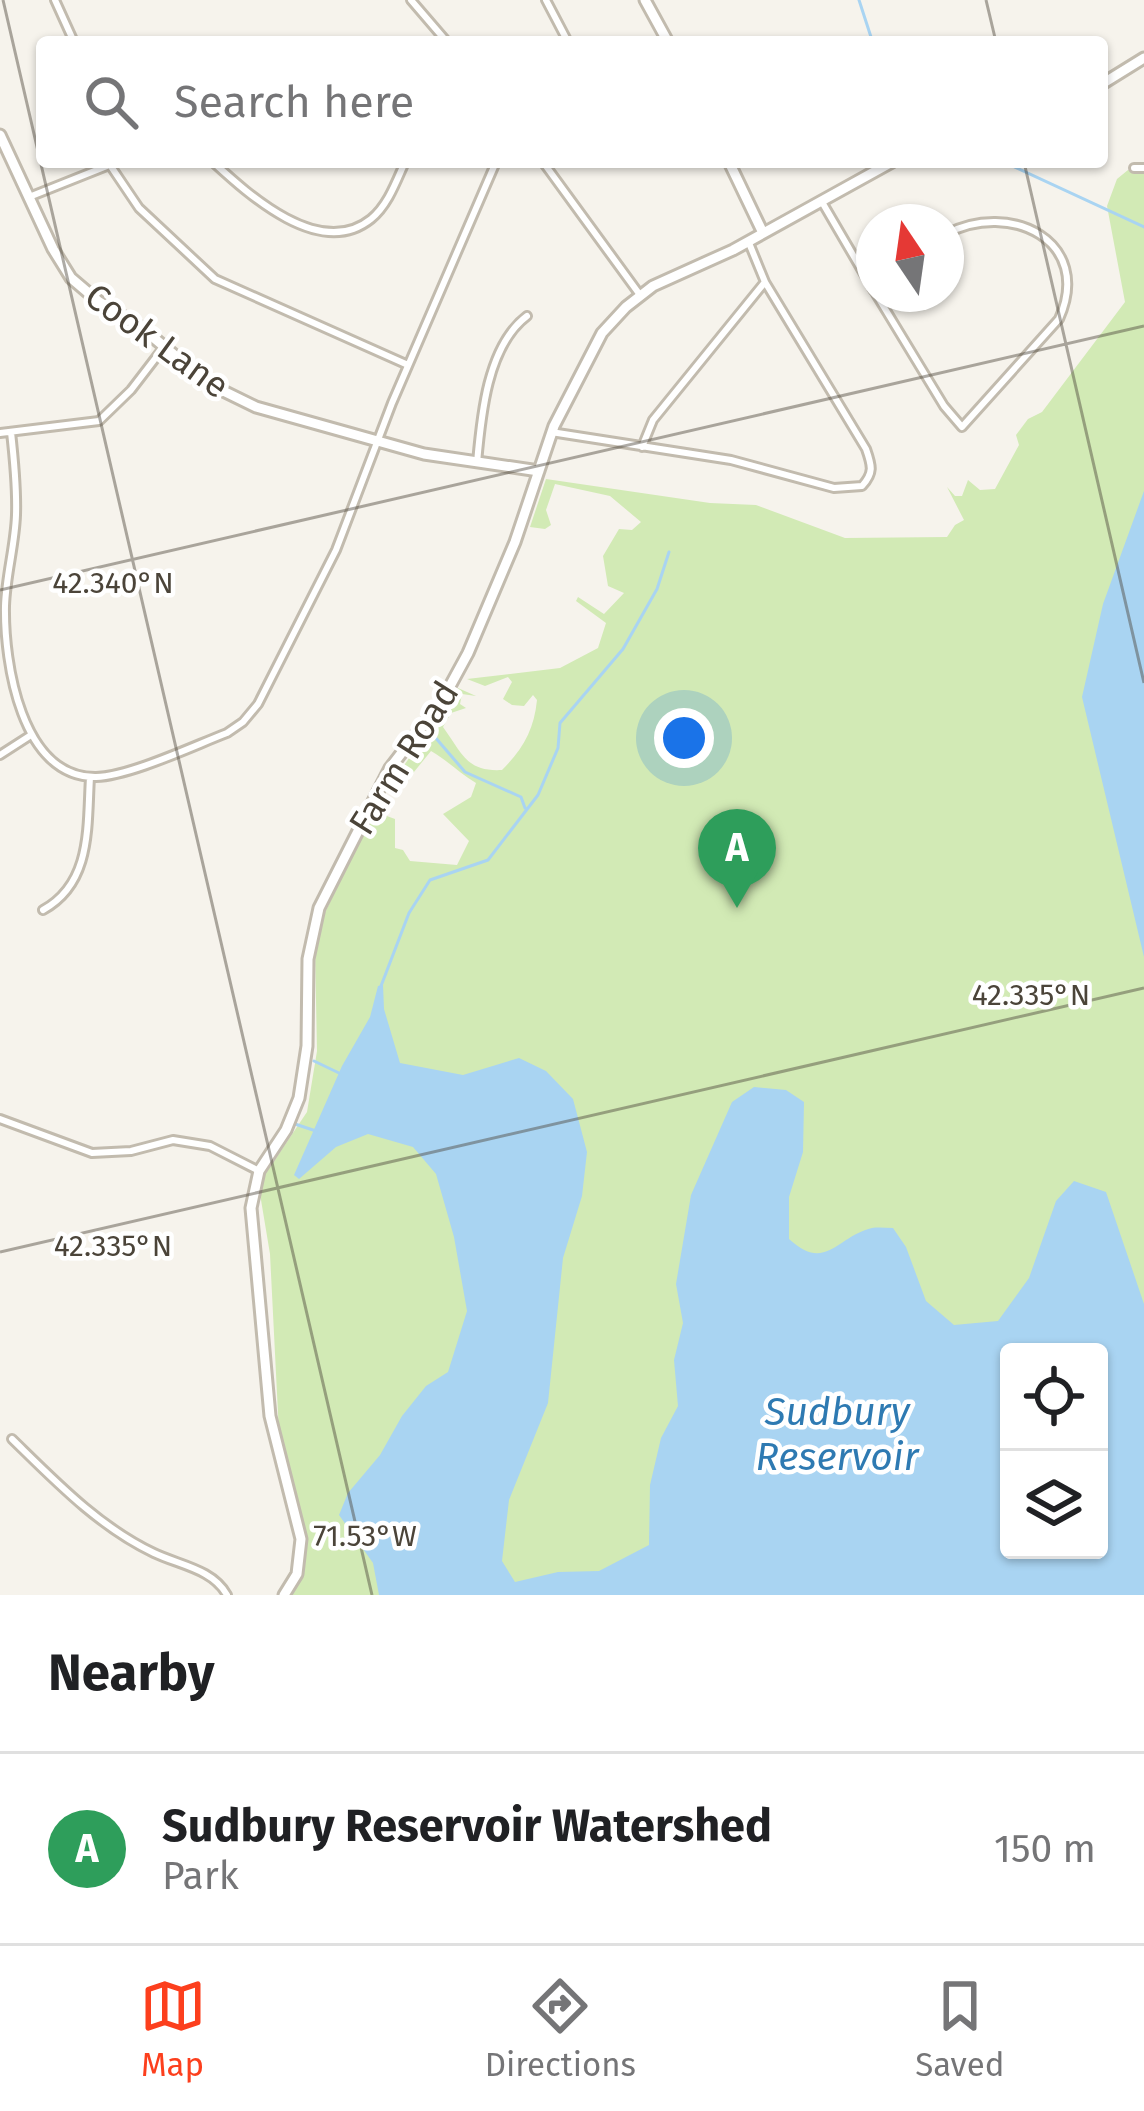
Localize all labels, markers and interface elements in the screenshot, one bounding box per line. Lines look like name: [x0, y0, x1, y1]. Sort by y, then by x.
search box: [36, 36, 1108, 168]
icon: search: [78, 69, 144, 135]
text: Search here: [174, 75, 414, 129]
north arrow: [856, 204, 964, 312]
street label: Cook Lane: [76, 274, 238, 408]
text: 42.340°N: [52, 565, 174, 601]
street label: Farm Road: [340, 673, 468, 843]
your location: [654, 708, 714, 768]
pin: A: [698, 809, 776, 908]
text: 42.335°N: [972, 977, 1090, 1013]
text: 42.335°N: [54, 1228, 172, 1264]
map controls: [1000, 1343, 1108, 1559]
button: locate: [1000, 1343, 1108, 1451]
water label: Sudbury Reservoir: [755, 1389, 920, 1480]
button: layers: [1000, 1451, 1108, 1559]
text: 71.53°W: [313, 1518, 417, 1554]
text: Nearby: [48, 1642, 214, 1704]
text: Sudbury Reservoir Watershed: [162, 1799, 772, 1853]
text: A: [75, 1826, 99, 1872]
text: 150 m: [994, 1826, 1096, 1872]
text: Park: [162, 1853, 239, 1899]
tab: Map: [140, 1973, 206, 2085]
tab: Directions: [485, 1973, 636, 2085]
tab: Saved: [915, 1973, 1004, 2085]

